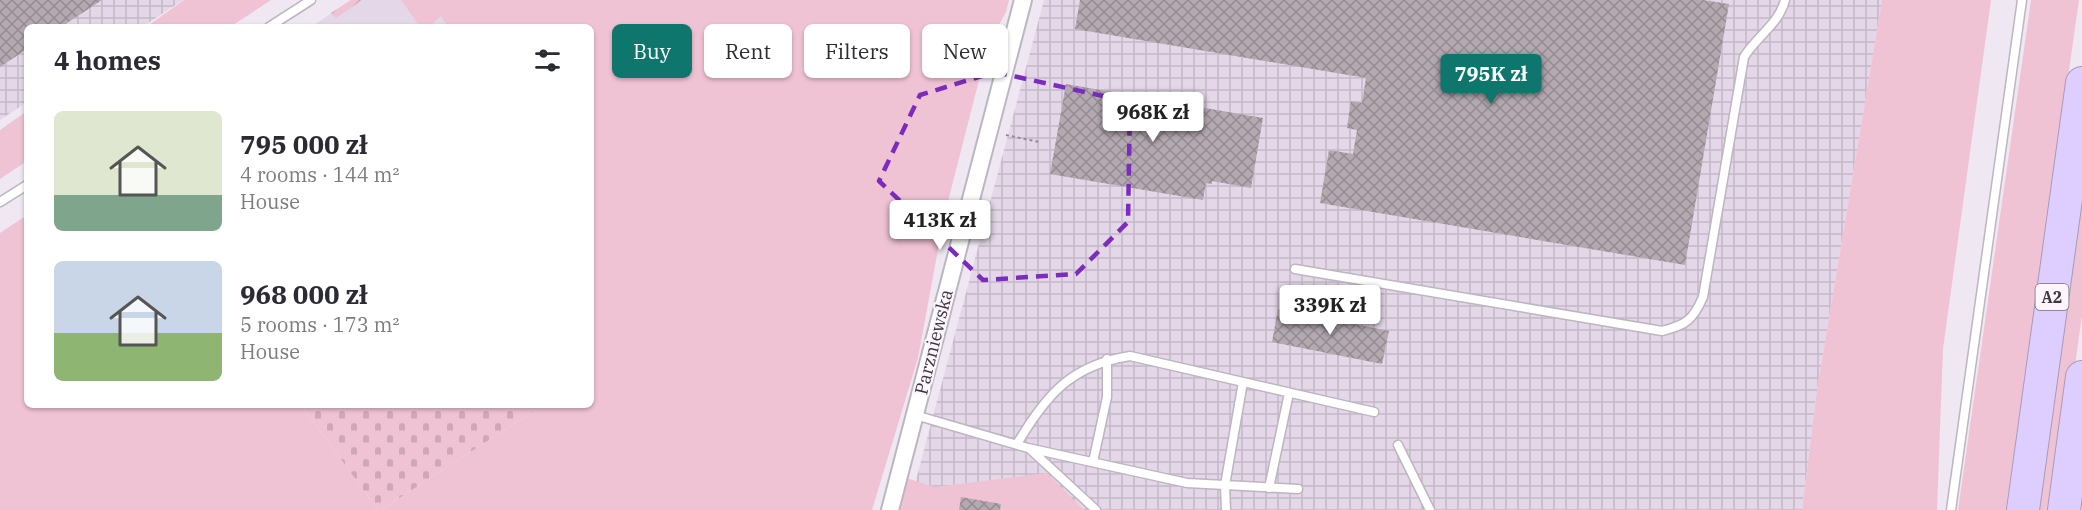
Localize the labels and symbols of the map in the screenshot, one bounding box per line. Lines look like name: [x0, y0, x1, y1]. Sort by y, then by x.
pin: 795K zł: [1436, 54, 1546, 105]
pin: 968K zł: [1098, 92, 1208, 143]
pin: 413K zł: [885, 200, 995, 251]
road number: A2: [2036, 284, 2068, 310]
pin: 339K zł: [1275, 285, 1385, 336]
street label: Parzniewska: [909, 287, 958, 397]

